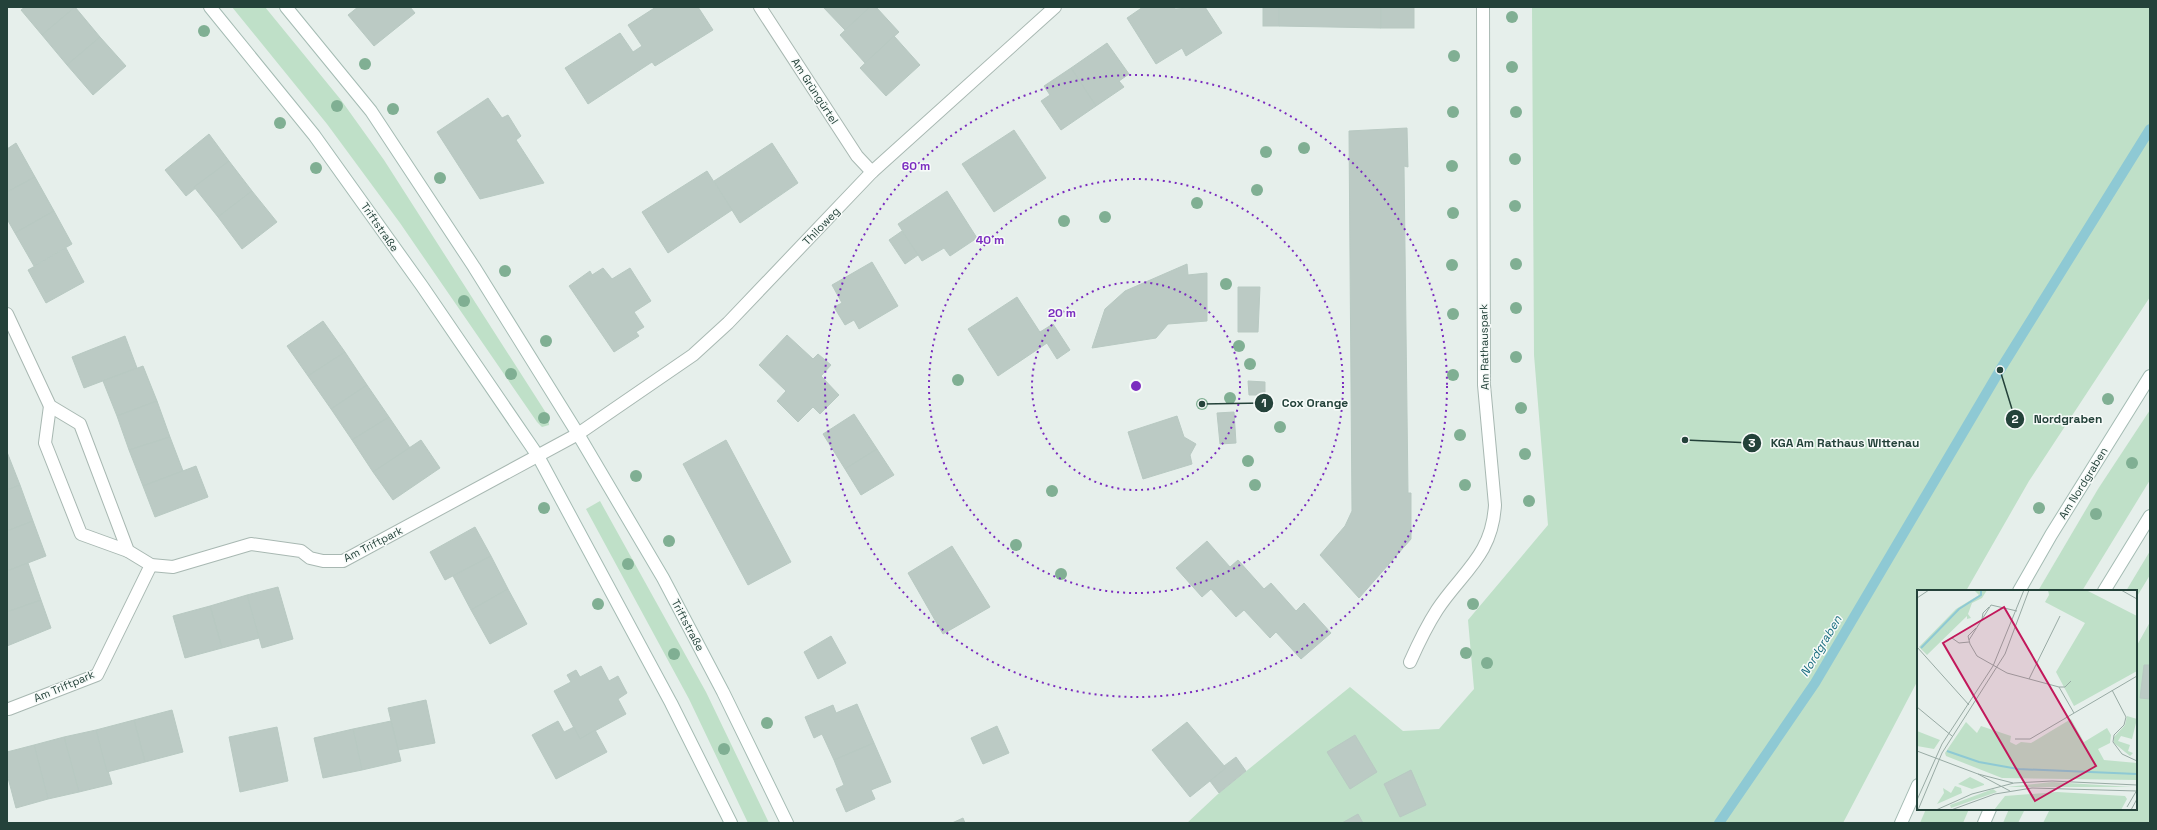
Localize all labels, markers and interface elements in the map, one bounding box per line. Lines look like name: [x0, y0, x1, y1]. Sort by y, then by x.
street label: Am Grüngürtel: [788, 55, 842, 127]
text: 60 m: [902, 158, 930, 174]
street label: Triftstraße: [358, 200, 402, 254]
street label: Thiloweg: [799, 204, 843, 248]
text: 40 m: [976, 232, 1004, 248]
street label: Am Rathauspark: [1476, 304, 1492, 390]
text: 20 m: [1048, 305, 1076, 321]
centre of rings: [1129, 379, 1143, 393]
callout: Cox Orange: [1254, 391, 1357, 415]
text: 1: [1261, 395, 1267, 411]
text: Cox Orange: [1282, 395, 1348, 411]
callout: Nordgraben: [2005, 407, 2110, 431]
text: 2: [2011, 411, 2019, 427]
text: Nordgraben: [2034, 411, 2102, 427]
callout: KGA Am Rathaus Wittenau: [1742, 431, 1927, 455]
text: 3: [1748, 435, 1756, 451]
text: KGA Am Rathaus Wittenau: [1771, 435, 1919, 451]
street label: Am Nordgraben: [2055, 445, 2111, 521]
street label: Am Triftpark: [341, 523, 405, 565]
inset map: [1917, 590, 2137, 810]
street label: Triftstraße: [669, 597, 707, 653]
water label: Nordgraben: [1796, 612, 1846, 679]
street label: Am Triftpark: [32, 667, 97, 705]

